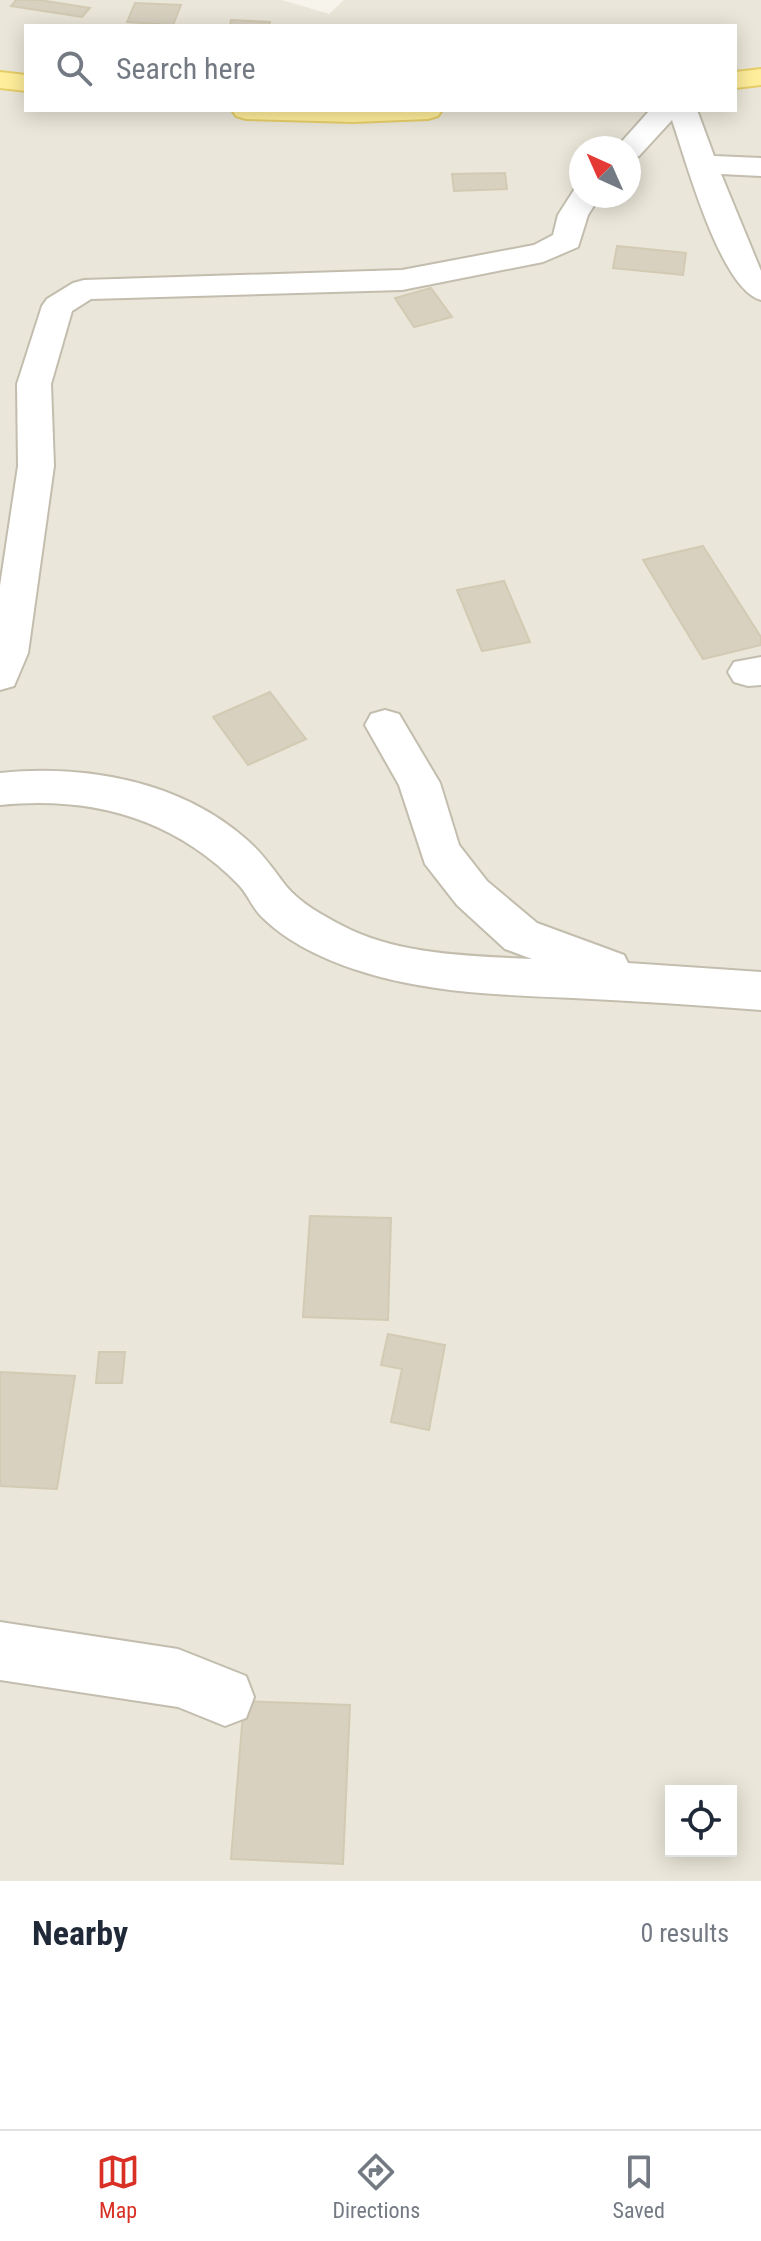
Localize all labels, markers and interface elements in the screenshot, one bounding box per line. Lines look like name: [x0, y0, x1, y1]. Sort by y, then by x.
search box: [24, 24, 737, 112]
icon: search: [52, 46, 96, 90]
text: Search here: [116, 51, 256, 86]
north arrow: [569, 136, 641, 208]
map controls: [665, 1785, 737, 1857]
button: locate: [665, 1785, 737, 1857]
text: Nearby: [32, 1913, 128, 1953]
text: 0 results: [640, 1918, 729, 1948]
tab: Map: [96, 2150, 140, 2223]
tab: Directions: [332, 2150, 420, 2223]
tab: Saved: [613, 2150, 665, 2223]

